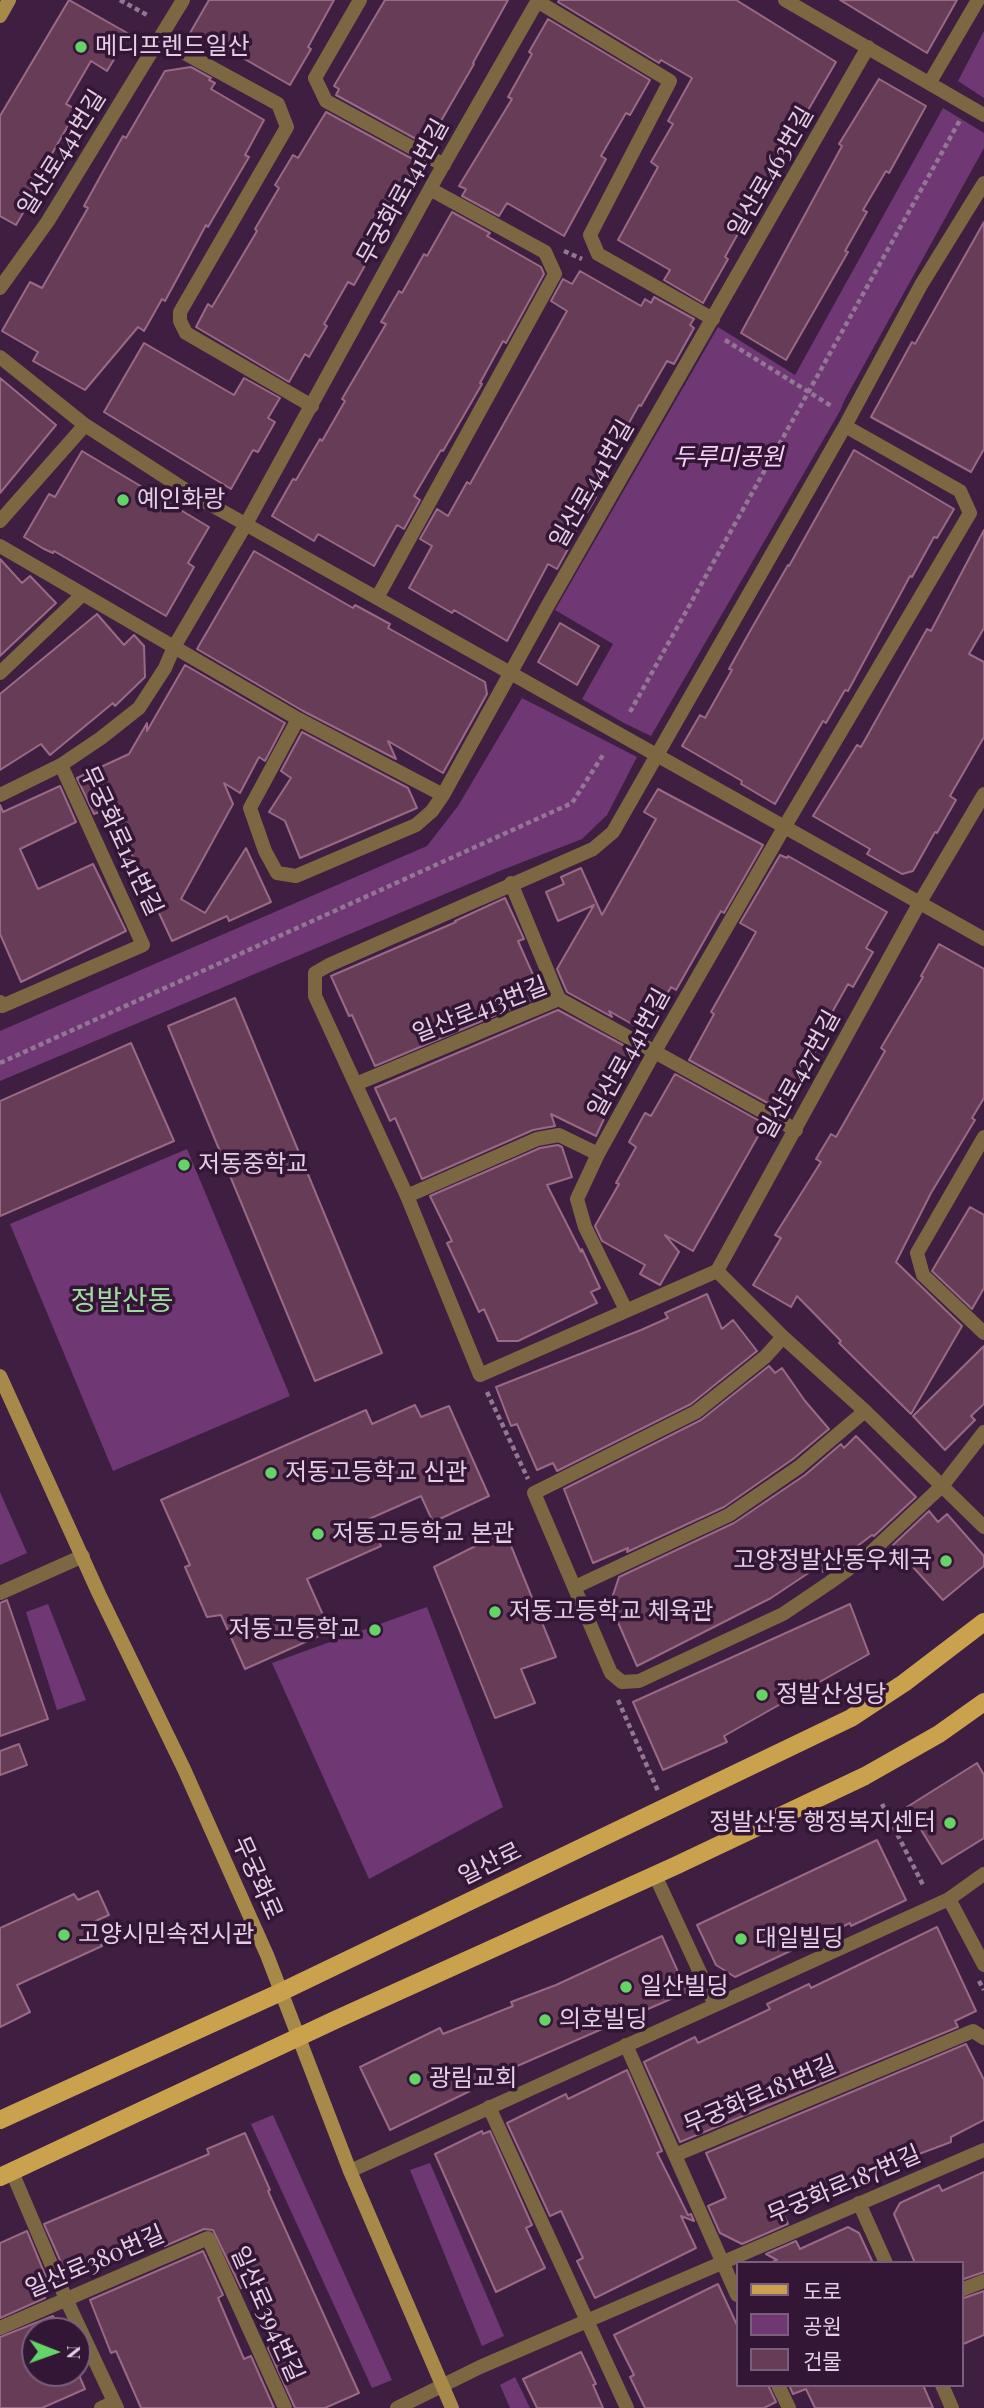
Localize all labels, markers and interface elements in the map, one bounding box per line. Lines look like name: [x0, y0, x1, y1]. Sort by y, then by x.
place label: 메디프렌드일산: [95, 33, 250, 61]
marker: 메디프렌드일산: [73, 39, 89, 55]
street label: 일산로441번길: [12, 85, 112, 221]
street label: 일산로463번길: [722, 102, 820, 242]
street label: 무궁화로141번길: [351, 114, 455, 270]
street label: 일산로441번길: [544, 415, 640, 553]
park label: 두루미공원: [673, 444, 783, 472]
place label: 예인화랑: [137, 486, 225, 514]
marker: 예인화랑: [115, 492, 131, 508]
street label: 무궁화로141번길: [74, 761, 168, 921]
street label: 일산로413번길: [409, 971, 551, 1049]
street label: 일산로441번길: [582, 983, 676, 1123]
street label: 일산로427번길: [752, 1005, 846, 1145]
place label: 저동중학교: [198, 1151, 308, 1179]
marker: 저동중학교: [176, 1157, 192, 1173]
district label: 정발산동: [70, 1284, 174, 1318]
place label: 저동고등학교 신관: [285, 1459, 468, 1487]
marker: 저동고등학교 신관: [263, 1465, 279, 1481]
place label: 저동고등학교 본관: [332, 1520, 515, 1548]
marker: 저동고등학교 본관: [310, 1526, 326, 1542]
place label: 고양정발산동우체국: [733, 1547, 932, 1575]
marker: 고양정발산동우체국: [938, 1553, 954, 1569]
place label: 저동고등학교 체육관: [509, 1598, 714, 1626]
marker: 저동고등학교 체육관: [487, 1604, 503, 1620]
place label: 저동고등학교: [229, 1616, 361, 1644]
marker: 저동고등학교: [367, 1622, 383, 1638]
place label: 정발산성당: [776, 1681, 886, 1709]
marker: 정발산성당: [754, 1687, 770, 1703]
place label: 정발산동 행정복지센터: [709, 1809, 936, 1837]
marker: 정발산동 행정복지센터: [942, 1815, 958, 1831]
street label: 무궁화로: [226, 1832, 288, 1924]
street label: 일산로: [454, 1837, 526, 1891]
place label: 고양시민속전시관: [78, 1921, 255, 1949]
place label: 대일빌딩: [755, 1925, 843, 1953]
marker: 고양시민속전시관: [56, 1927, 72, 1943]
marker: 대일빌딩: [733, 1931, 749, 1947]
place label: 일산빌딩: [640, 1973, 728, 2001]
marker: 일산빌딩: [618, 1979, 634, 1995]
place label: 의호빌딩: [559, 2006, 647, 2034]
marker: 의호빌딩: [537, 2012, 553, 2028]
street label: 무궁화로181번길: [679, 2050, 841, 2140]
place label: 광림교회: [429, 2065, 517, 2093]
marker: 광림교회: [407, 2071, 423, 2087]
street label: 무궁화로187번길: [763, 2140, 925, 2230]
street label: 일산로380번길: [21, 2220, 169, 2304]
street label: 일산로394번길: [224, 2242, 310, 2386]
legend: [736, 2261, 963, 2387]
text: 도로: [803, 2276, 842, 2304]
text: 공원: [803, 2311, 842, 2339]
north arrow: [21, 2317, 91, 2387]
text: N: [62, 2345, 88, 2359]
text: 건물: [803, 2346, 842, 2374]

